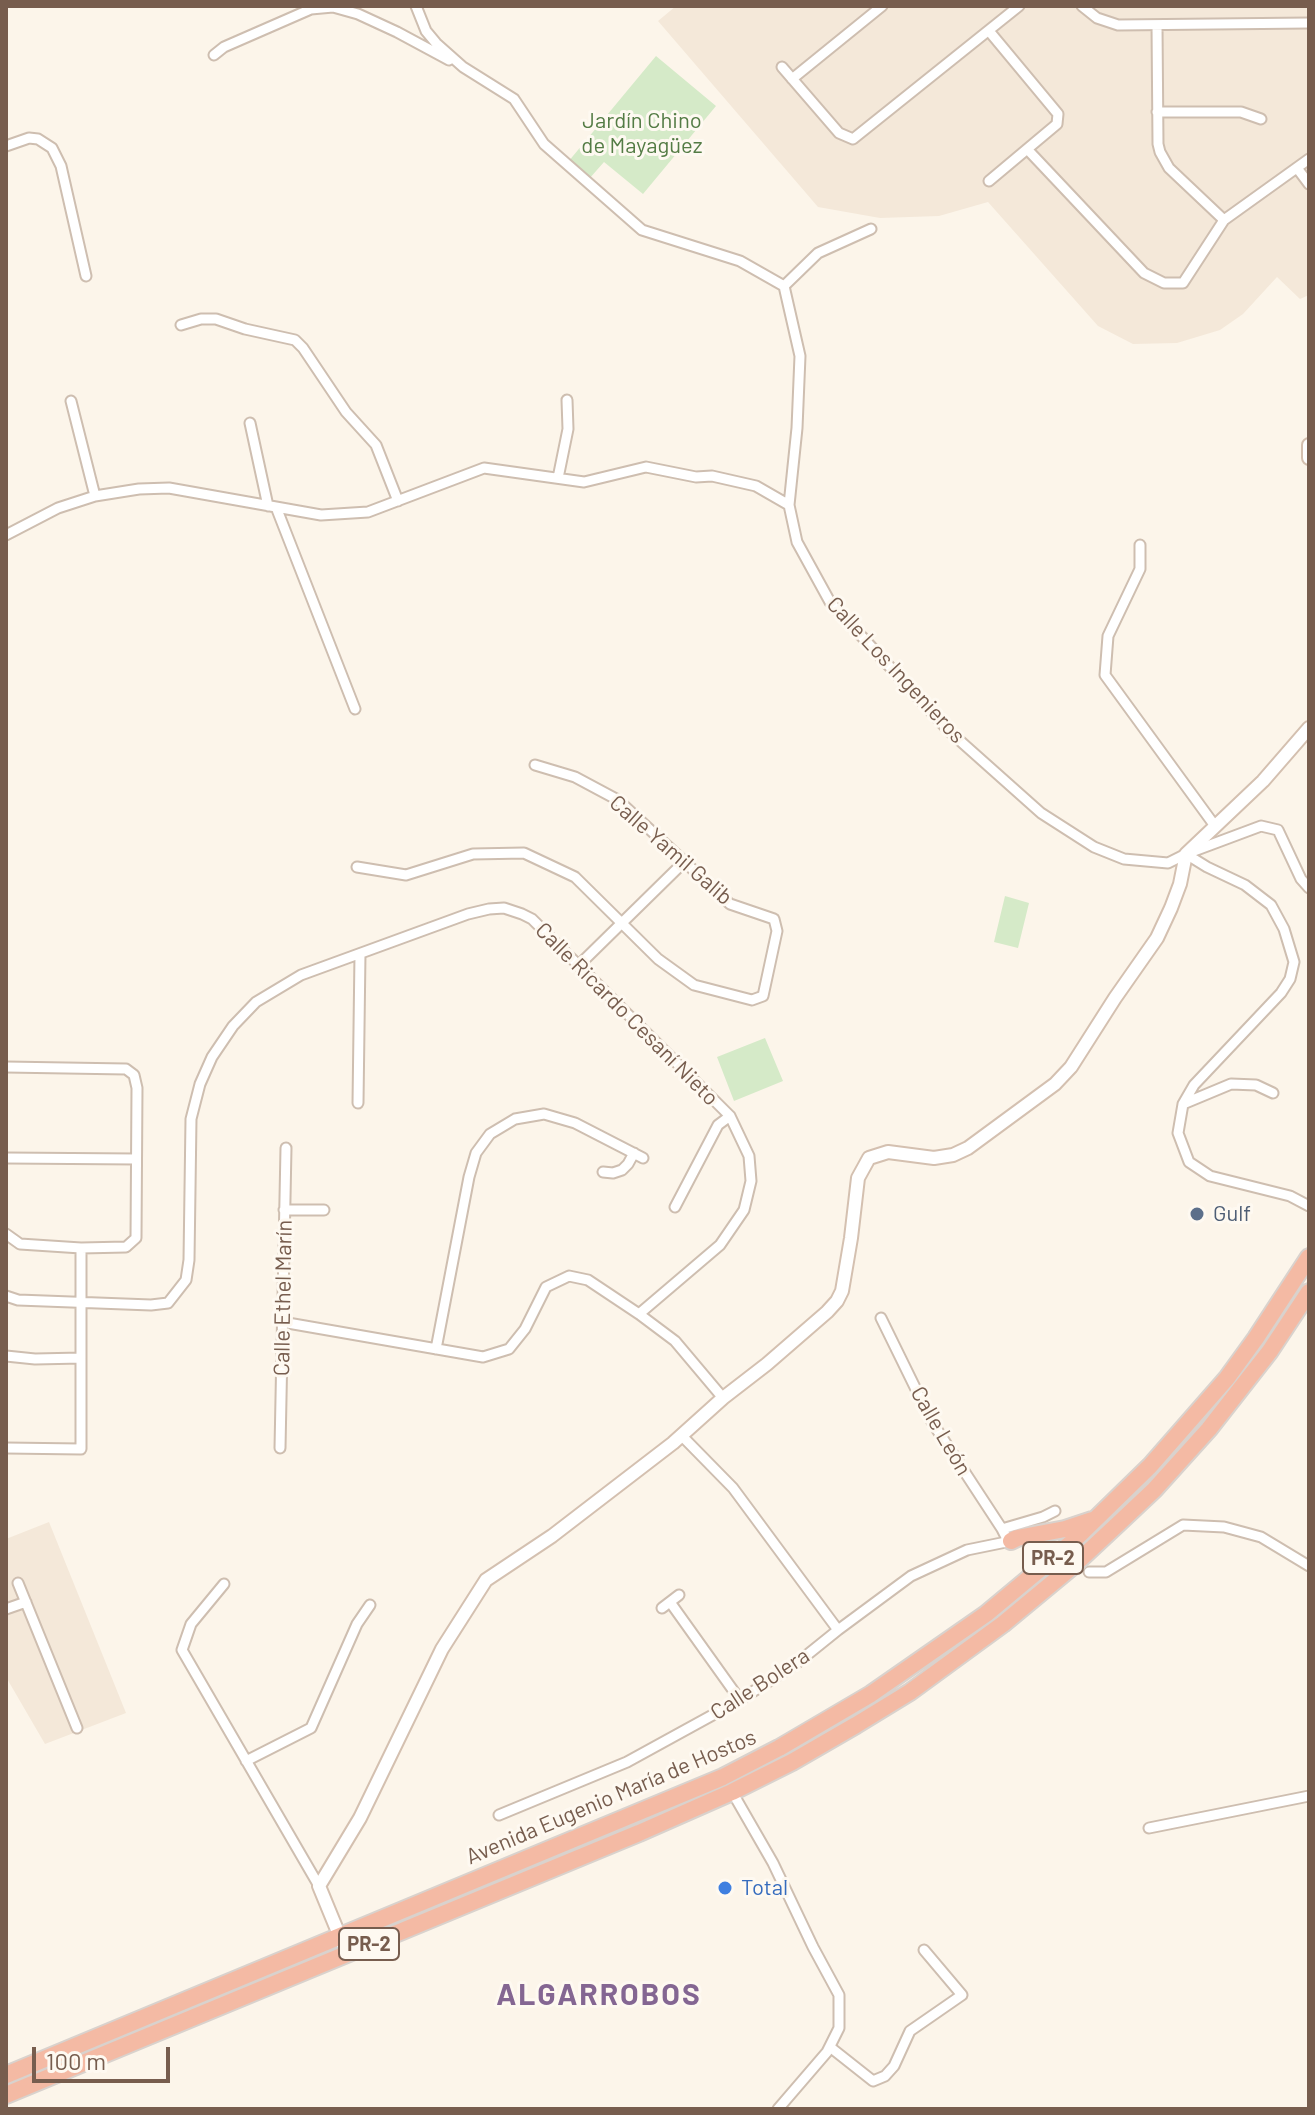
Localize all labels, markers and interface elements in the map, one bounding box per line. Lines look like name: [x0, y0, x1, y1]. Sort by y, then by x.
park label: Jardín Chino de Mayagüez: [581, 108, 703, 160]
street label: Calle Los Ingenieros: [821, 591, 971, 749]
street label: Calle Yamil Galib: [604, 790, 738, 910]
street label: Calle Ricardo Cesaní Nieto: [530, 917, 724, 1111]
place label: Gulf: [1213, 1201, 1251, 1227]
marker: Gulf: [1188, 1205, 1206, 1223]
street label: Calle Ethel Marín: [268, 1220, 298, 1376]
street label: Calle León: [905, 1382, 977, 1480]
road number: PR-2: [1023, 1542, 1083, 1574]
street label: Calle Bolera: [706, 1642, 814, 1726]
street label: Avenida Eugenio María de Hostos: [462, 1724, 760, 1870]
place label: Total: [741, 1875, 788, 1901]
marker: Total: [716, 1879, 734, 1897]
road number: PR-2: [339, 1928, 399, 1960]
district label: ALGARROBOS: [496, 1977, 702, 2013]
scale bar: [36, 2031, 174, 2081]
text: 100 m: [46, 2046, 106, 2075]

